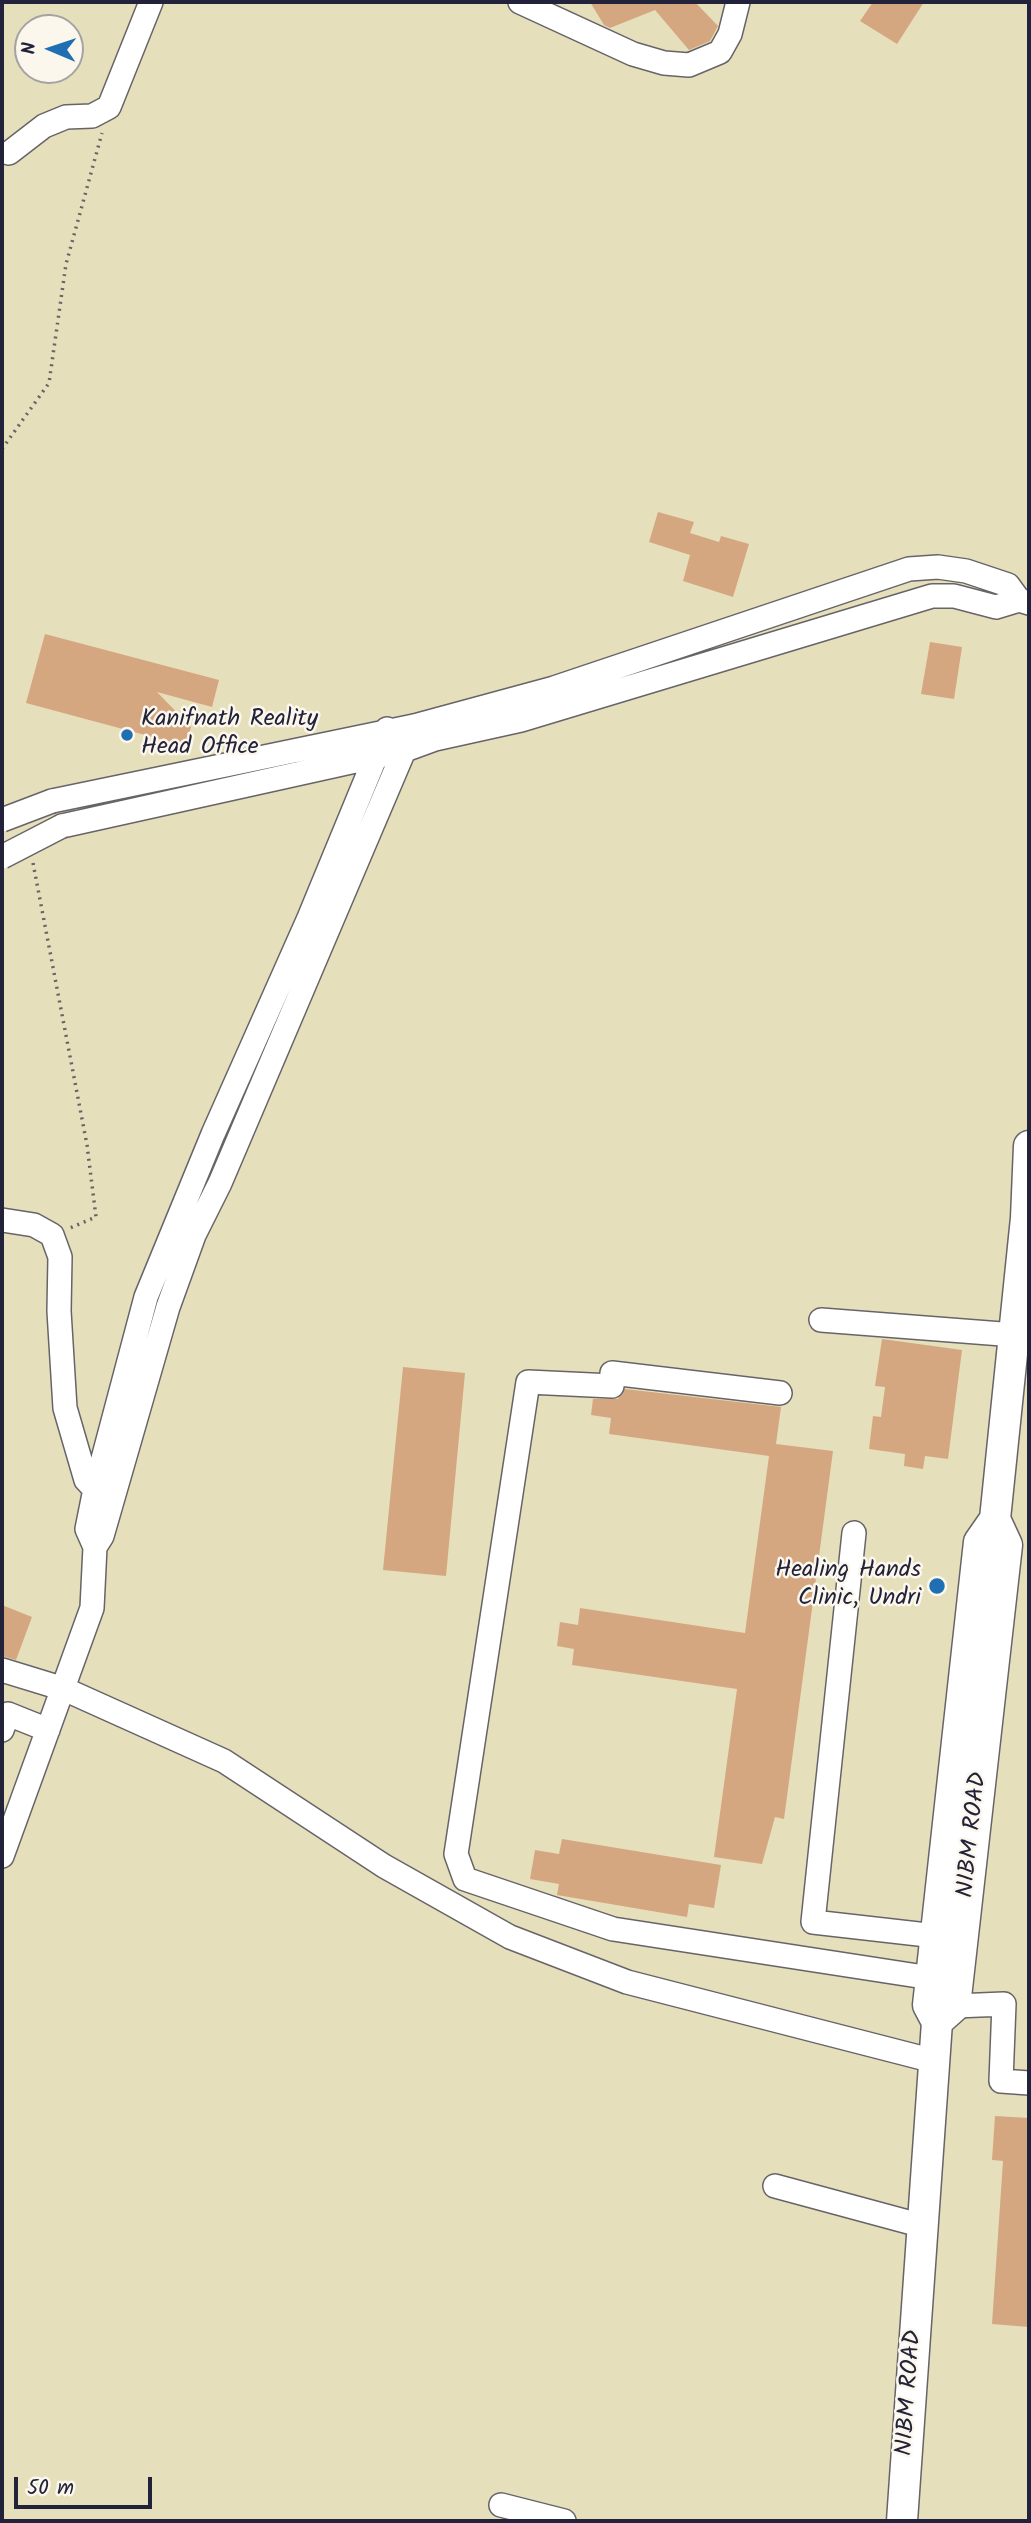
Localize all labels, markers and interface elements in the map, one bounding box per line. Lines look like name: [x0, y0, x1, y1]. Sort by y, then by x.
north arrow: [14, 14, 84, 84]
text: N: [15, 42, 45, 55]
place label: Kanifnath Reality Head Office: [141, 707, 318, 763]
marker: Kanifnath Reality Head Office: [119, 727, 135, 743]
place label: Healing Hands Clinic, Undri: [775, 1558, 921, 1614]
marker: Healing Hands Clinic, Undri: [927, 1576, 947, 1596]
street label: NIBM ROAD: [953, 1771, 995, 1899]
street label: NIBM ROAD: [892, 2329, 930, 2457]
scale bar: [18, 2464, 156, 2508]
text: 50 m: [27, 2472, 74, 2505]

